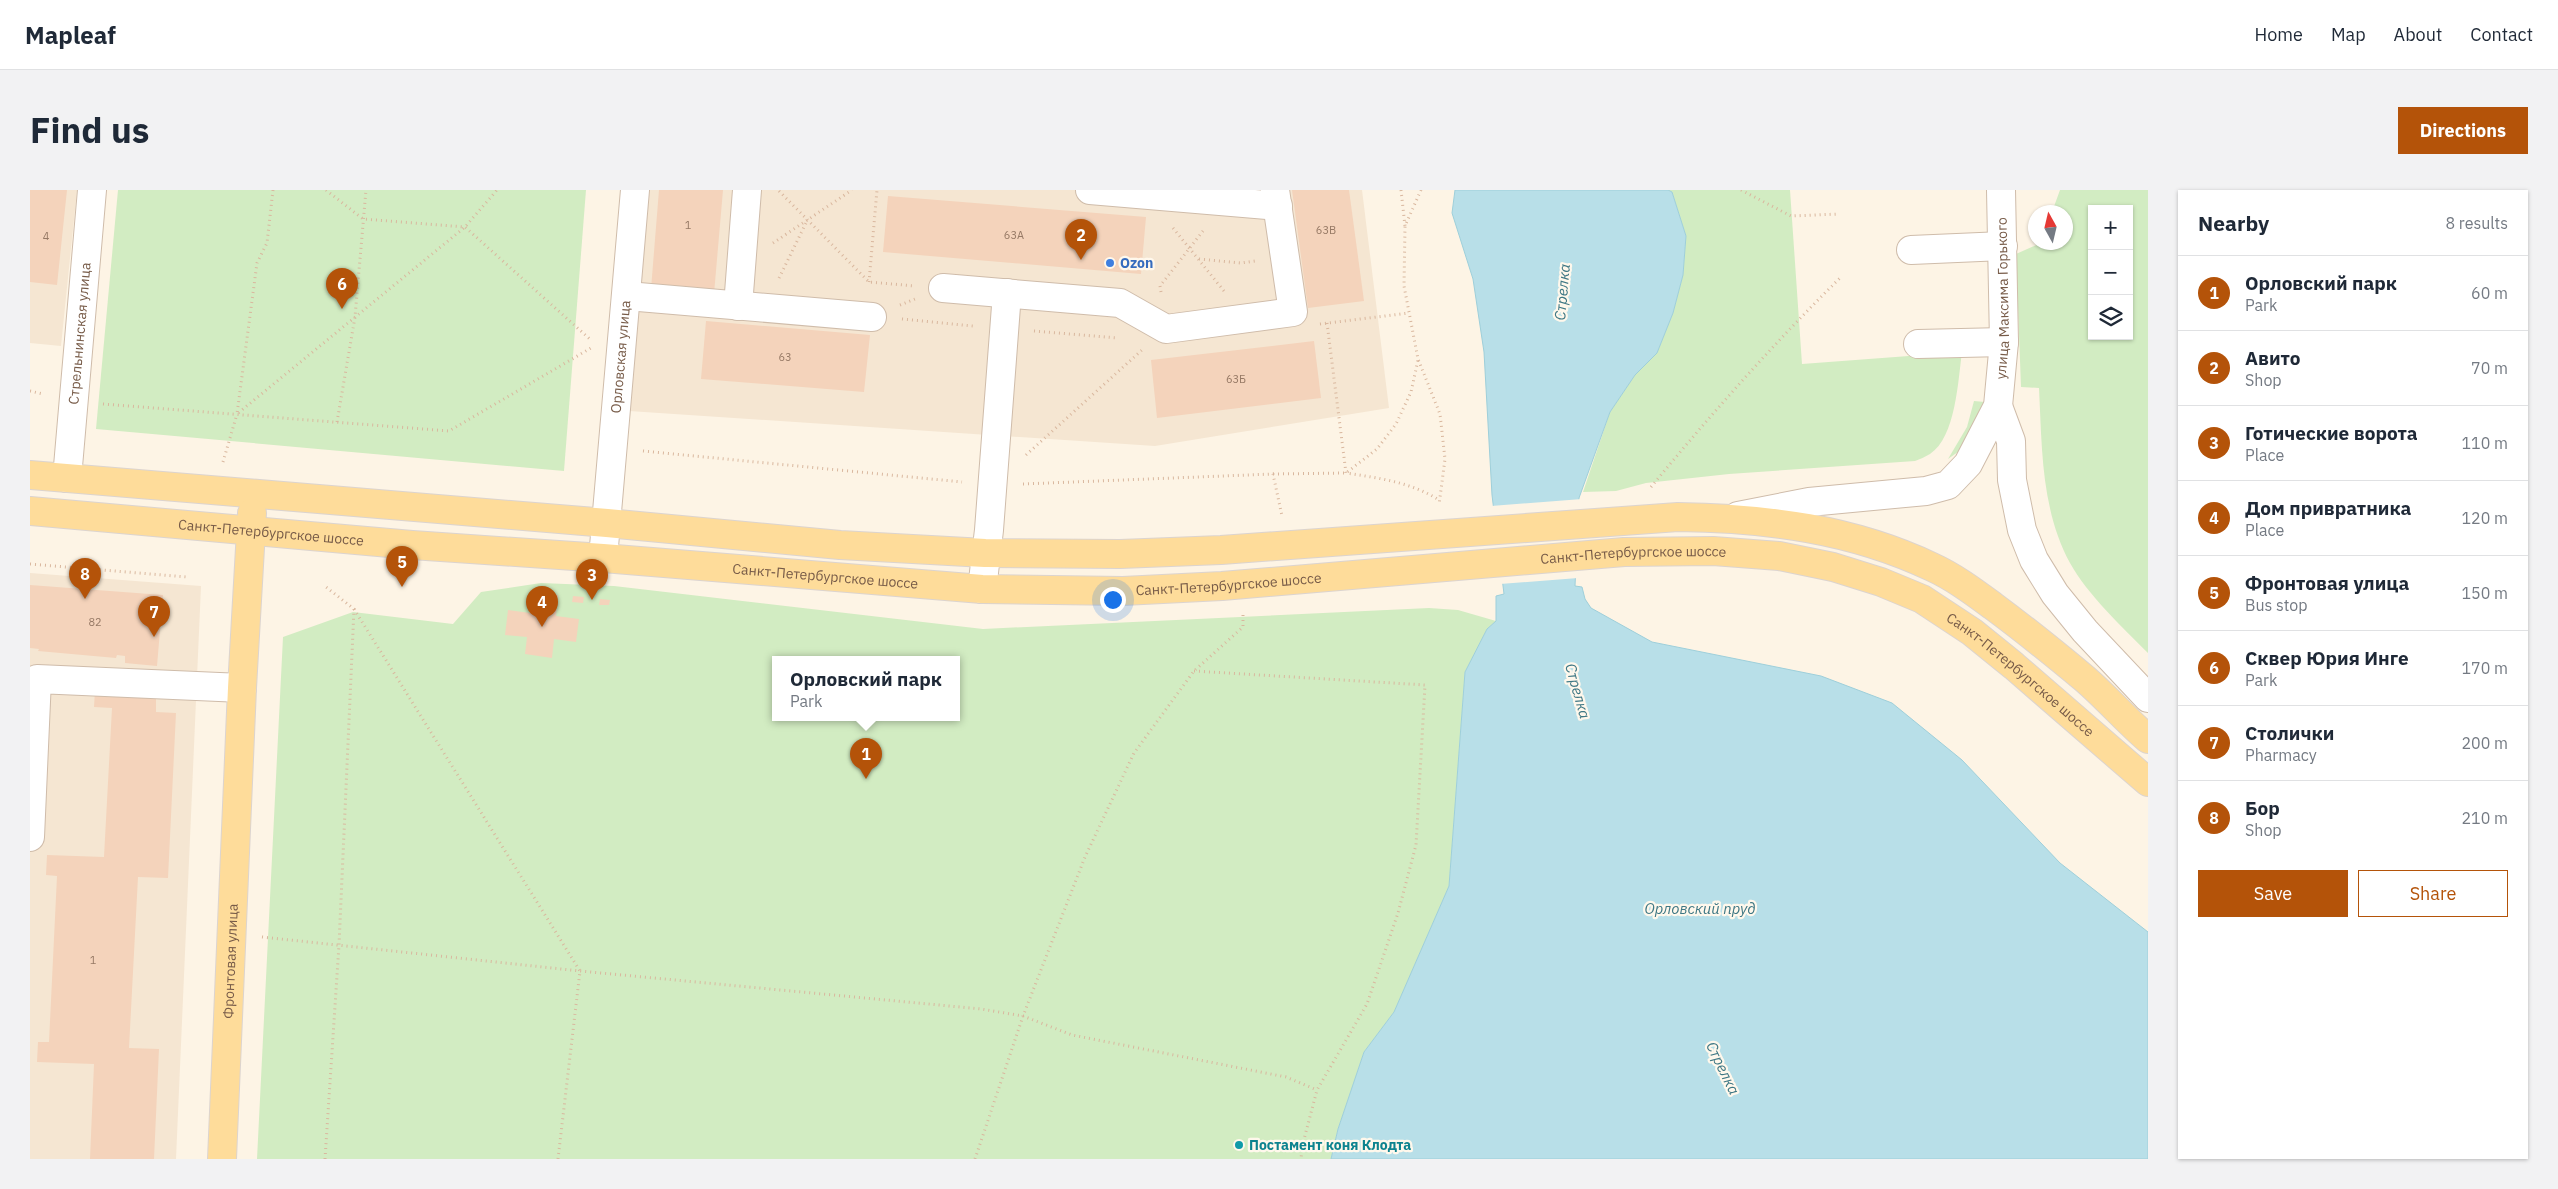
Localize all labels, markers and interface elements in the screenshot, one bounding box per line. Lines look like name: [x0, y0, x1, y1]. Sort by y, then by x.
text: Mapleaf: [25, 19, 116, 51]
text: Home: [2255, 23, 2303, 46]
text: Map: [2331, 23, 2366, 46]
text: About: [2394, 23, 2442, 46]
text: Contact: [2470, 23, 2533, 46]
text: Find us: [30, 107, 149, 153]
button: Directions: [2398, 107, 2528, 154]
north arrow: [2028, 205, 2073, 250]
map controls: [2088, 205, 2133, 340]
button: +: [2088, 205, 2133, 250]
text: Nearby: [2198, 209, 2269, 237]
text: 8 results: [2445, 213, 2508, 233]
street label: улица Максима Горького: [1992, 217, 2013, 380]
house number: 1: [685, 218, 692, 232]
pin: 2: [1065, 219, 1097, 260]
house number: 63В: [1316, 223, 1336, 237]
house number: 63А: [1004, 228, 1024, 242]
house number: 4: [43, 229, 50, 243]
button: −: [2088, 250, 2133, 295]
place label: Ozon: [1120, 254, 1153, 272]
marker: Ozon: [1104, 257, 1116, 269]
street label: Стрельнинская улица: [64, 261, 95, 405]
water label: Стрелка: [1550, 263, 1574, 321]
pin: 6: [326, 268, 358, 309]
text: Орловский парк: [2245, 271, 2397, 295]
text: 1: [2209, 283, 2219, 303]
text: 60 m: [2471, 283, 2508, 303]
button: layers: [2088, 295, 2133, 340]
text: Park: [2245, 295, 2277, 315]
street label: Орловская улица: [607, 299, 634, 414]
text: Авито: [2245, 346, 2301, 370]
house number: 63: [778, 350, 792, 364]
text: 2: [2209, 358, 2219, 378]
text: 70 m: [2471, 358, 2508, 378]
text: Shop: [2245, 370, 2282, 390]
house number: 63Б: [1226, 372, 1246, 386]
text: Готические ворота: [2245, 421, 2418, 445]
text: 3: [2209, 433, 2219, 453]
text: 110 m: [2461, 433, 2508, 453]
text: Place: [2245, 445, 2284, 465]
text: Дом привратника: [2245, 496, 2411, 520]
text: 4: [2209, 508, 2219, 528]
text: 120 m: [2461, 508, 2508, 528]
street label: Санкт-Петербургское шоссе: [178, 515, 365, 550]
text: Place: [2245, 520, 2284, 540]
street label: Санкт-Петербургское шоссе: [1540, 542, 1727, 568]
pin: 5: [386, 546, 418, 587]
pin: 8: [69, 558, 101, 599]
pin: 3: [576, 559, 608, 600]
street label: Санкт-Петербургское шоссе: [732, 560, 919, 593]
street label: Санкт-Петербургское шоссе: [1135, 569, 1322, 599]
text: Фронтовая улица: [2245, 571, 2409, 595]
text: 5: [2209, 583, 2219, 603]
text: 150 m: [2461, 583, 2508, 603]
pin: 4: [526, 586, 558, 627]
your location: [1100, 587, 1126, 613]
text: Bus stop: [2245, 595, 2308, 615]
pin: 7: [138, 596, 170, 637]
street label: Санкт-Петербургское шоссе: [1943, 609, 2098, 741]
house number: 82: [88, 615, 102, 629]
text: Сквер Юрия Инге: [2245, 646, 2409, 670]
popup: [772, 656, 960, 721]
text: 6: [2209, 658, 2219, 678]
text: 170 m: [2461, 658, 2508, 678]
water label: Стрелка: [1561, 661, 1595, 721]
text: Орловский парк: [790, 667, 942, 691]
text: Park: [2245, 670, 2277, 690]
text: Park: [790, 691, 822, 711]
text: Столички: [2245, 721, 2334, 745]
text: 7: [2209, 733, 2219, 753]
text: 200 m: [2461, 733, 2508, 753]
pin: 1: [850, 738, 882, 779]
text: Pharmacy: [2245, 745, 2317, 765]
text: Бор: [2245, 796, 2280, 820]
text: 8: [2209, 808, 2219, 828]
text: 210 m: [2461, 808, 2508, 828]
text: Shop: [2245, 820, 2282, 840]
button: Save: [2198, 870, 2348, 917]
button: Share: [2358, 870, 2508, 917]
water label: Орловский пруд: [1644, 899, 1756, 918]
street label: Фронтовая улица: [219, 903, 242, 1019]
house number: 1: [90, 953, 97, 967]
water label: Стрелка: [1702, 1038, 1744, 1098]
place label: Постамент коня Клодта: [1249, 1136, 1411, 1154]
marker: Постамент коня Клодта: [1233, 1139, 1245, 1151]

